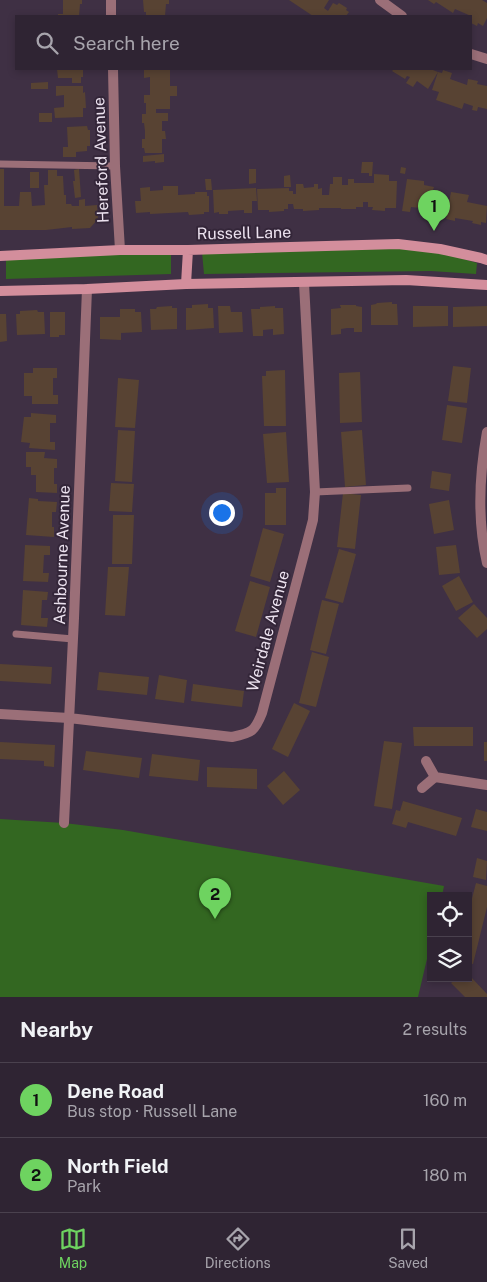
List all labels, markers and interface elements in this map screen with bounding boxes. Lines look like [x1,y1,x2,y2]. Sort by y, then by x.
search box [15,15,472,70]
icon: search [33,29,61,57]
text: Search here [73,32,180,54]
street label: Hereford Avenue [89,97,113,223]
pin: 1 [418,190,450,231]
street label: Russell Lane [196,223,292,243]
street label: Ashbourne Avenue [50,485,74,625]
your location [209,500,235,526]
street label: Weirdale Avenue [243,568,293,694]
pin: 2 [199,878,231,919]
map controls [427,892,472,982]
button: locate [427,892,472,937]
button: layers [427,937,472,982]
text: Nearby [20,1017,93,1042]
text: 2 results [402,1020,467,1039]
text: Dene Road [67,1080,164,1102]
text: 1 [33,1091,39,1110]
text: 160 m [423,1091,467,1110]
text: Bus stop · Russell Lane [67,1102,237,1121]
text: North Field [67,1155,169,1177]
text: 2 [31,1166,41,1185]
text: 180 m [423,1166,467,1185]
text: Park [67,1177,101,1196]
tab: Map [59,1225,87,1271]
tab: Directions [205,1225,271,1271]
tab: Saved [388,1225,428,1271]

